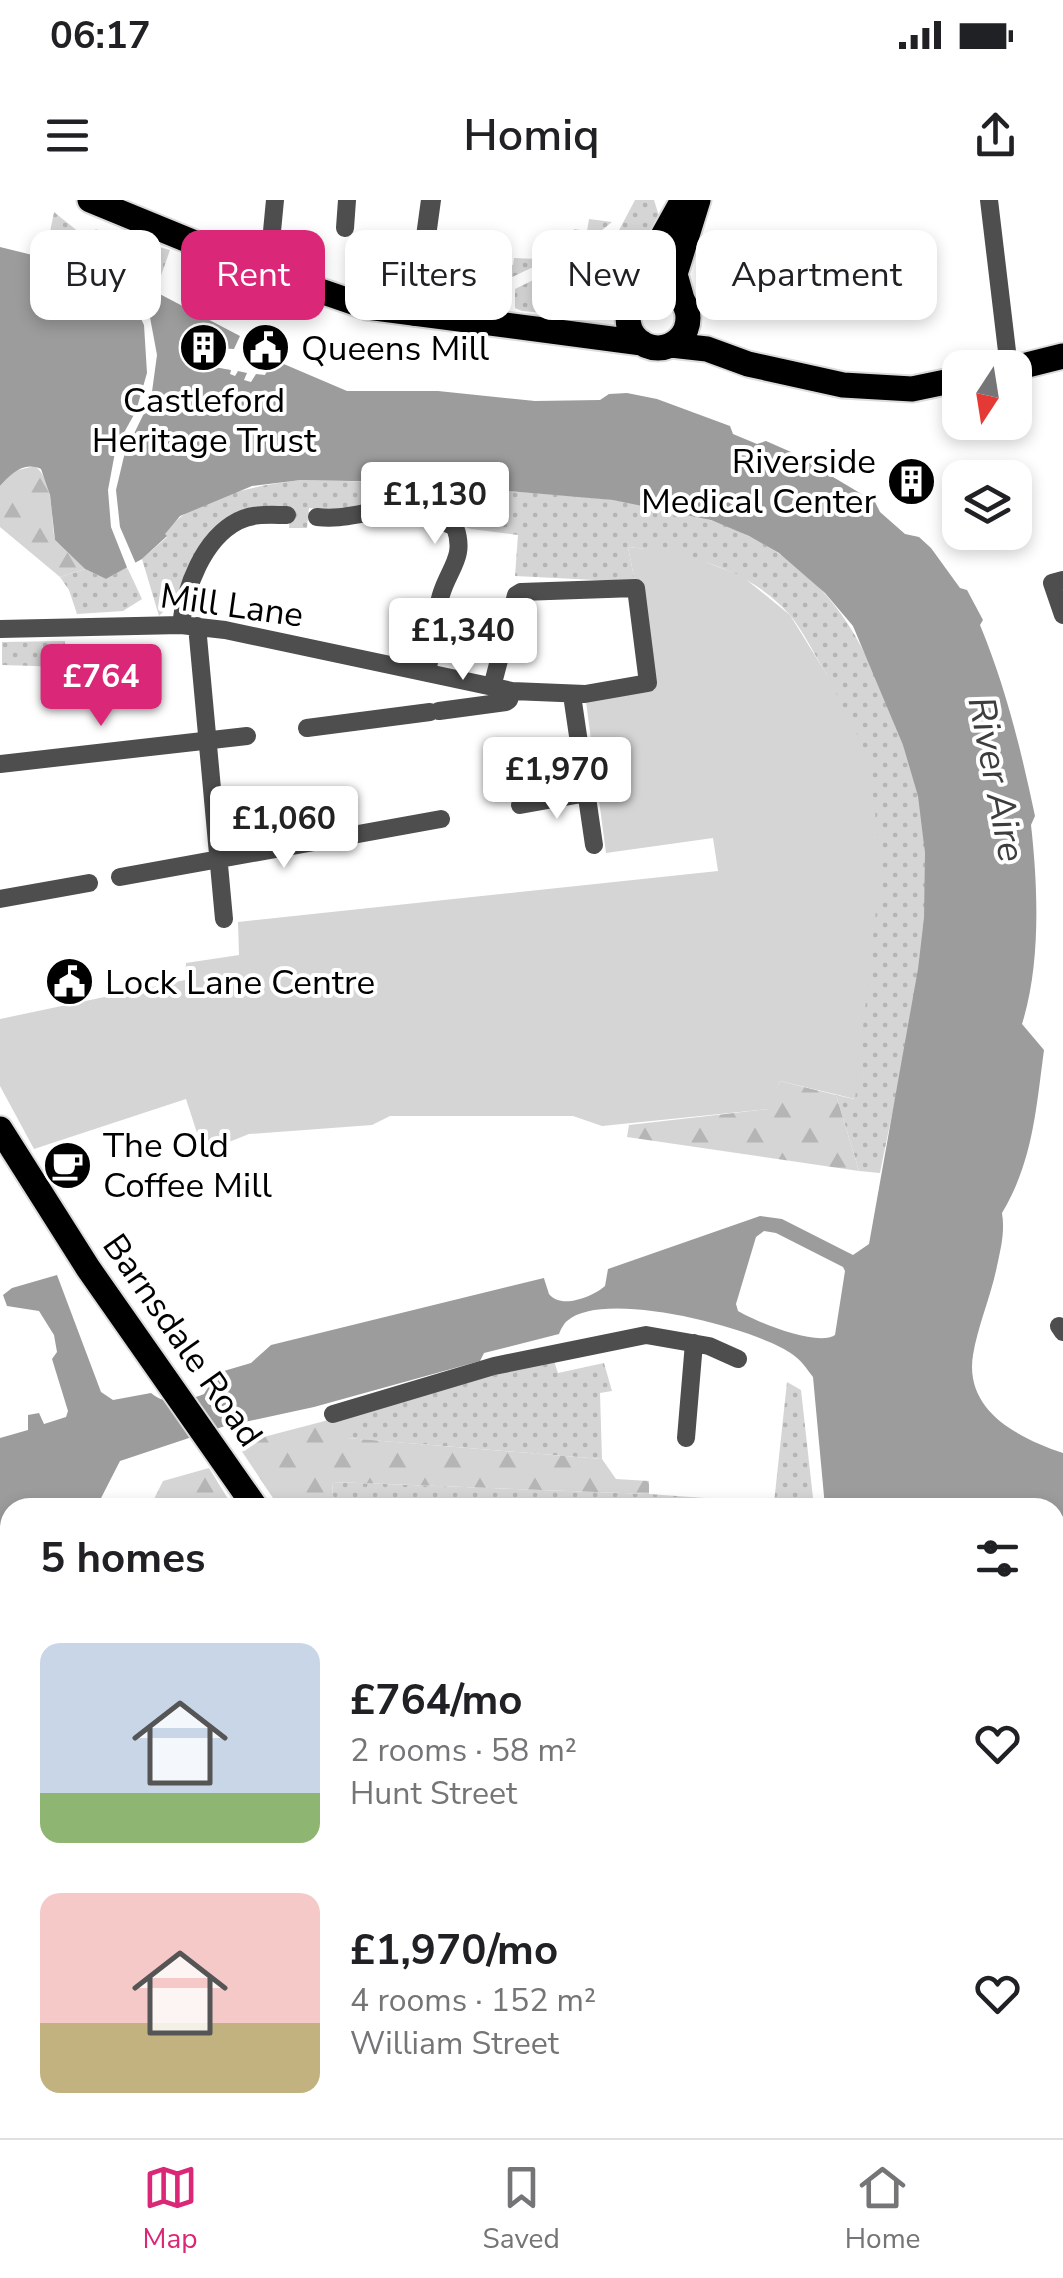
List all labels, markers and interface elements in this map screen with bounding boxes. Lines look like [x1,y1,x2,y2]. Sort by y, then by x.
text: 06:17 [50,10,151,61]
text: Homiq [463,105,600,166]
icon: menu [40,108,95,163]
icon: share [968,108,1023,163]
chip: Buy [30,230,161,320]
chip: Rent [181,230,325,320]
chip: Filters [345,230,512,320]
chip: New [532,230,676,320]
chip: Apartment [696,230,937,320]
building icon: Castleford Heritage Trust [178,322,230,374]
public building icon: Queens Mill [240,322,292,374]
place label: Queens Mill [301,325,490,372]
north arrow [942,350,1032,440]
map controls [942,350,1032,550]
place label: Castleford Heritage Trust [92,377,317,464]
place label: Riverside Medical Center [641,438,876,525]
building icon: Riverside Medical Center [885,455,937,507]
button: layers [942,460,1032,550]
pin: £1,130 [354,462,516,547]
text: £1,130 [383,473,487,516]
street label: Mill Lane [157,572,306,639]
pin: £1,340 [382,598,544,683]
text: £1,340 [411,609,515,652]
pin: £764 [42,644,160,729]
text: £764 [63,655,139,698]
water label: River Aire [956,692,1037,866]
pin: £1,970 [476,737,638,822]
text: £1,970 [505,748,609,791]
pin: £1,060 [203,786,365,871]
text: £1,060 [232,797,336,840]
public building icon: Lock Lane Centre [44,956,96,1008]
place label: Lock Lane Centre [105,959,375,1006]
place label: The Old Coffee Mill [103,1122,273,1209]
cafe icon: The Old Coffee Mill [42,1139,94,1191]
street label: Barnsdale Road [92,1225,273,1456]
text: 5 homes [40,1530,205,1587]
icon: filters [970,1531,1025,1586]
text: £764/mo [350,1672,522,1729]
icon: home [120,1683,240,1803]
icon: heart [970,1716,1025,1771]
text: 2 rooms · 58 m² [350,1729,577,1772]
text: Hunt Street [350,1772,517,1815]
text: £1,970/mo [350,1922,558,1979]
icon: home [120,1933,240,2053]
icon: heart [970,1966,1025,2021]
text: 4 rooms · 152 m² [350,1979,596,2022]
text: William Street [350,2022,559,2065]
tab: Map [142,2160,198,2258]
tab: Saved [482,2160,560,2258]
tab: Home [845,2160,921,2258]

